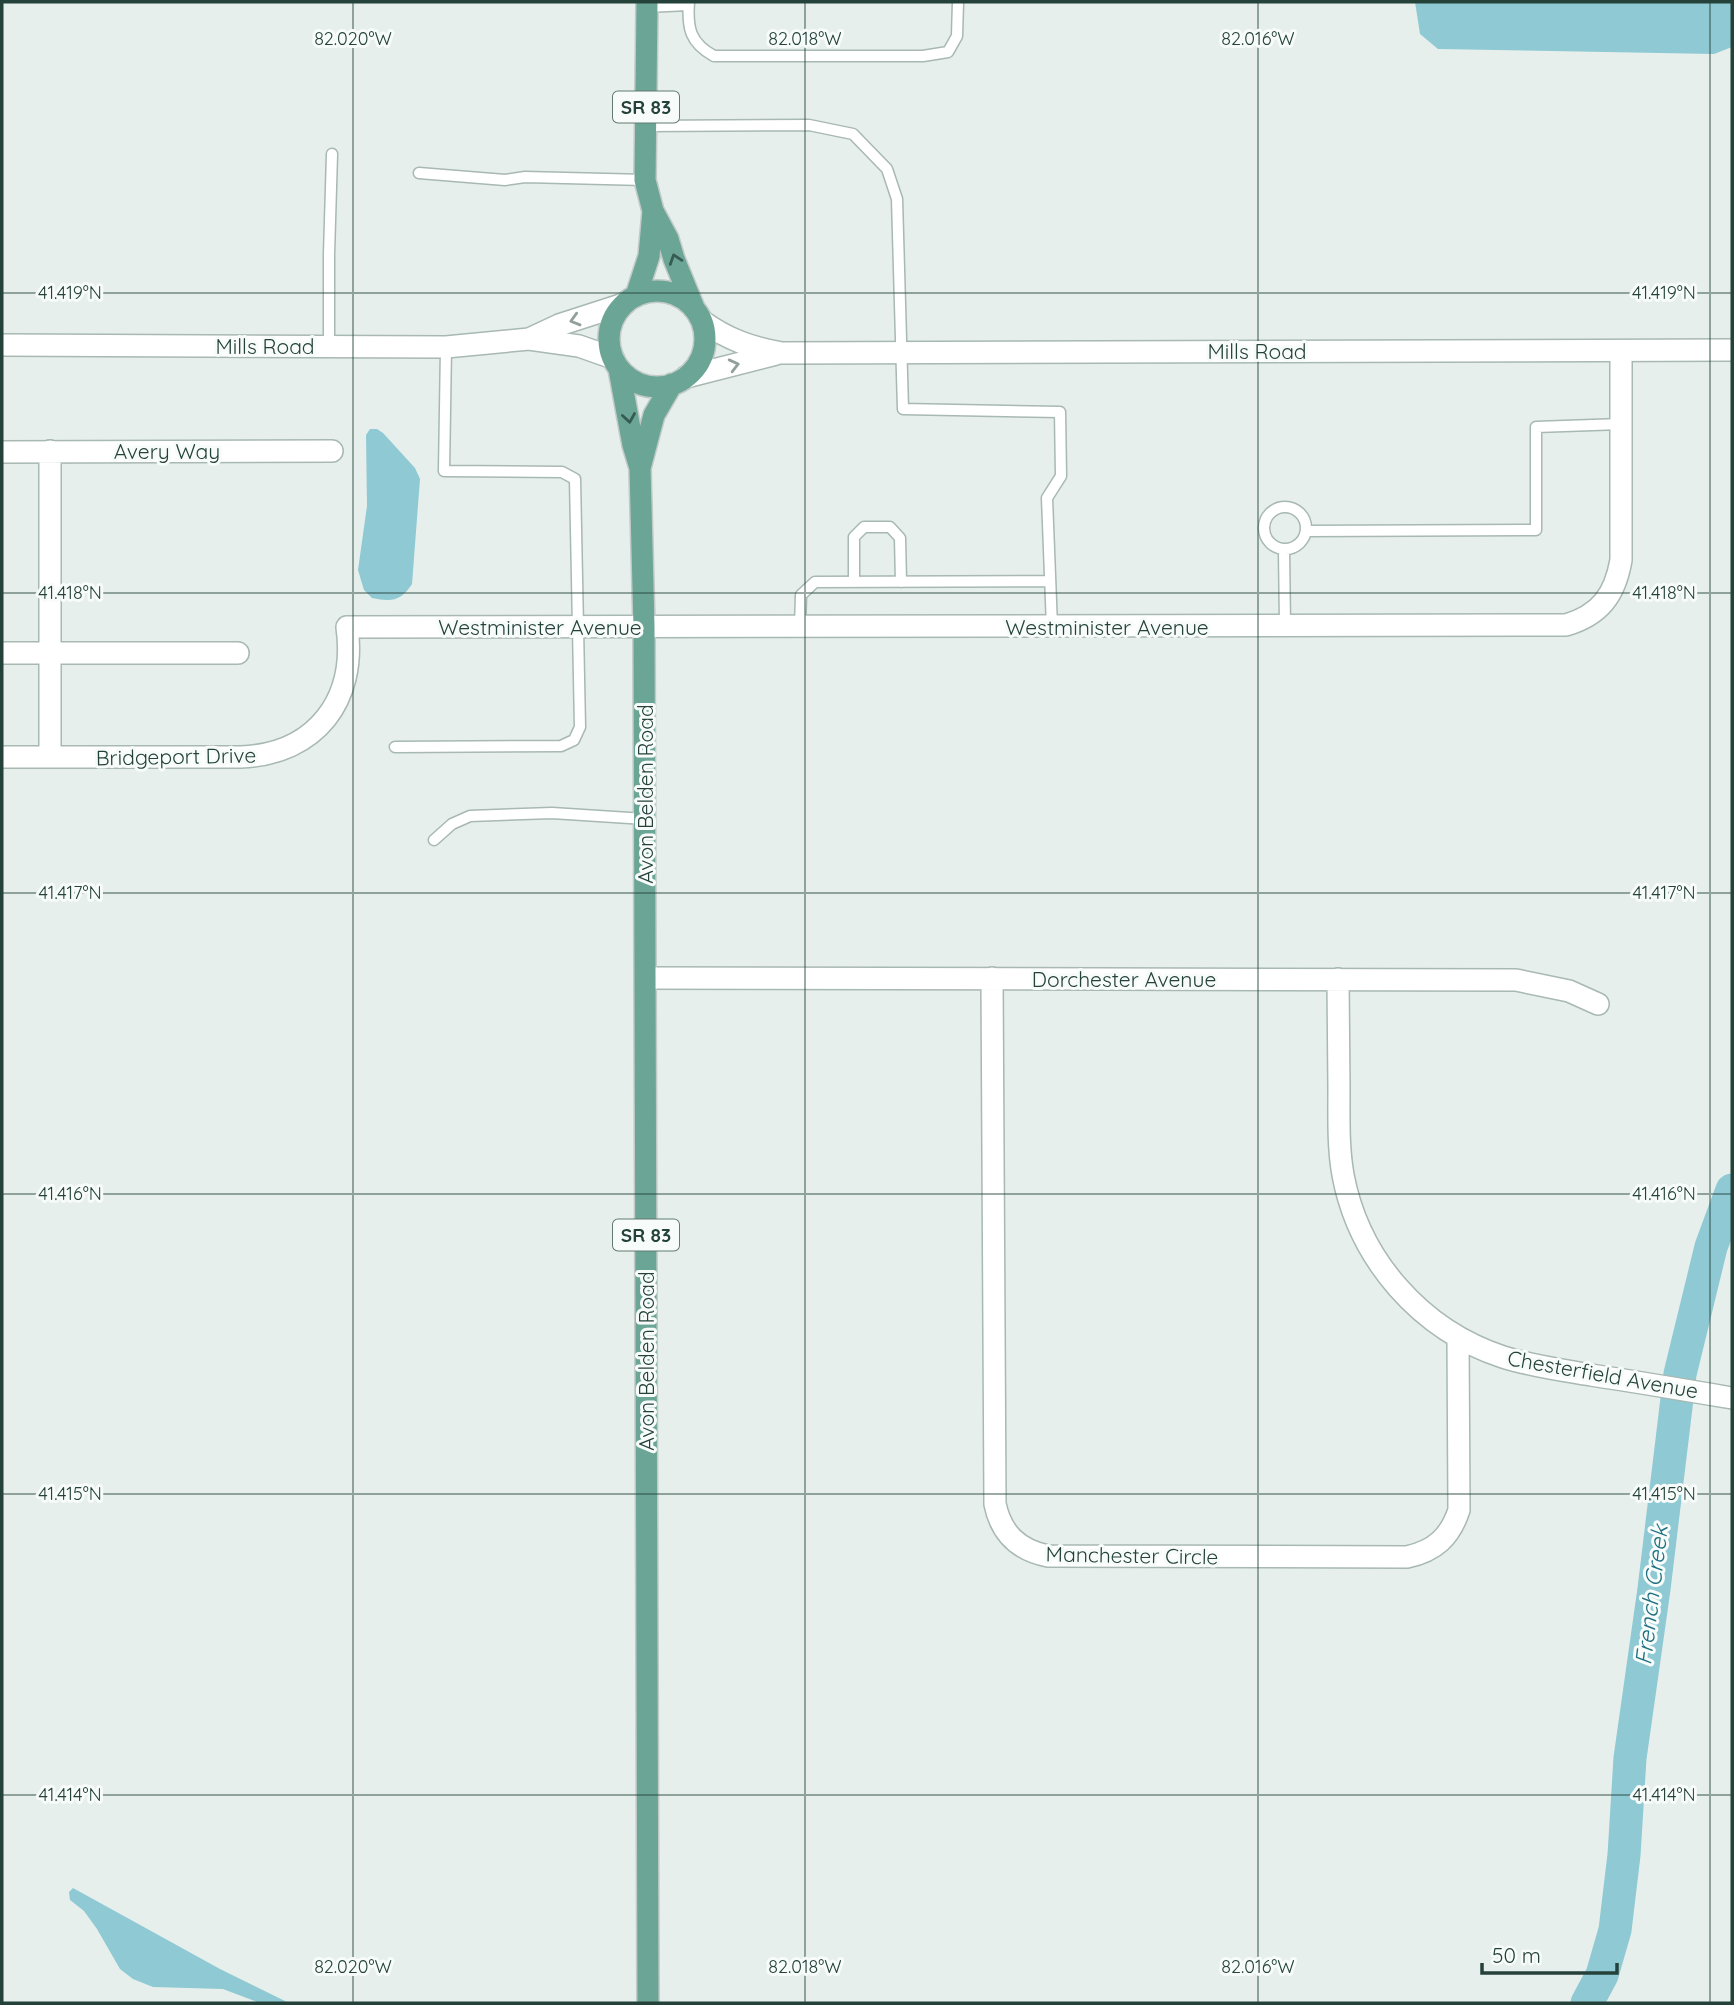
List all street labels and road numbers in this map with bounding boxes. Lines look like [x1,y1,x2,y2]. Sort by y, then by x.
road number: SR 83 [613,92,679,122]
street label: Mills Road [215,333,315,359]
street label: Mills Road [1207,338,1307,364]
street label: Avery Way [114,438,220,464]
street label: Westminister Avenue [438,614,642,640]
street label: Westminister Avenue [1005,614,1209,640]
street label: Avon Belden Road [632,704,658,884]
street label: Bridgeport Drive [96,742,256,770]
street label: Dorchester Avenue [1032,966,1216,992]
road number: SR 83 [613,1219,679,1250]
street label: Avon Belden Road [633,1271,659,1451]
street label: Chesterfield Avenue [1506,1344,1700,1404]
street label: Manchester Circle [1045,1540,1219,1570]

